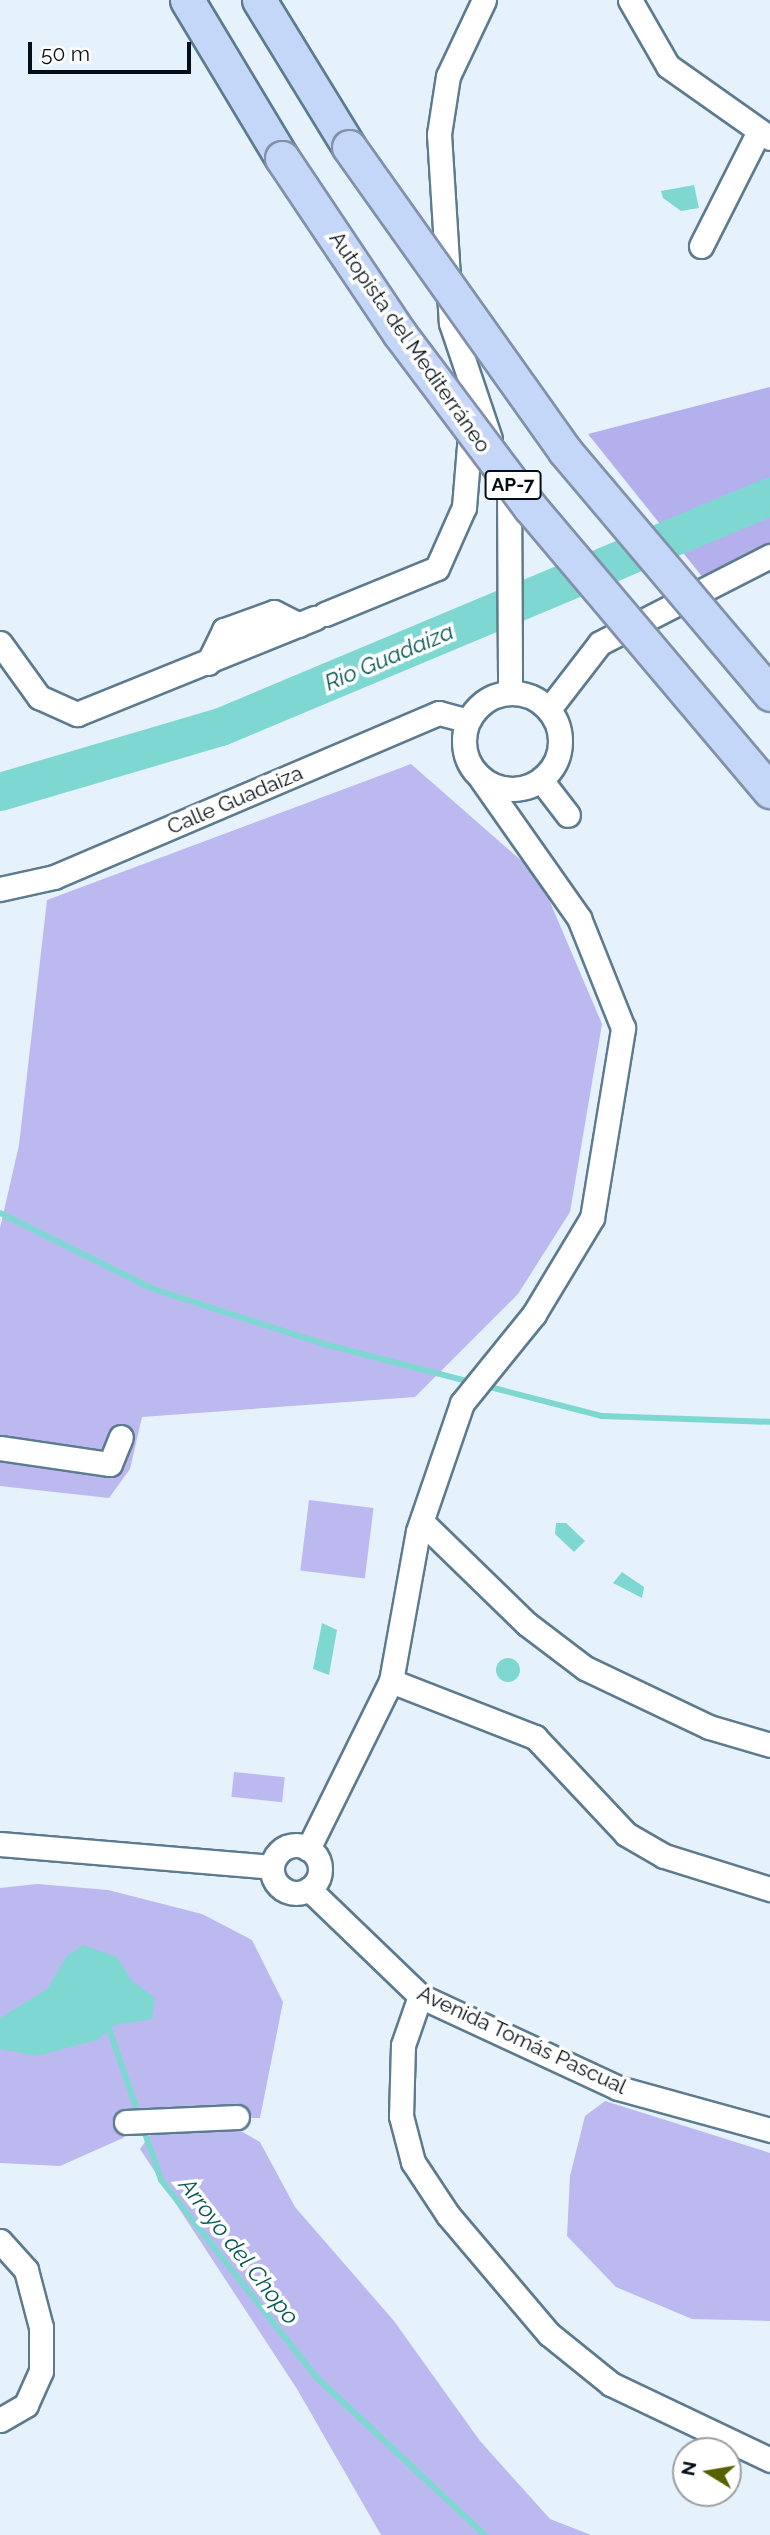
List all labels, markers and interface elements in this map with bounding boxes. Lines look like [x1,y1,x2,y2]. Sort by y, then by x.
scale bar [32,28,194,72]
text: 50 m [41,41,90,66]
street label: Autopista del Mediterráneo [324,227,496,457]
road number: AP-7 [483,470,543,500]
water label: Rio Guadaiza [320,617,458,697]
street label: Calle Guadaiza [163,760,307,840]
street label: Avenida Tomás Pascual [413,1980,631,2100]
water label: Arroyo del Chopo [173,2172,305,2330]
north arrow [672,2437,742,2507]
text: N [676,2459,701,2478]

